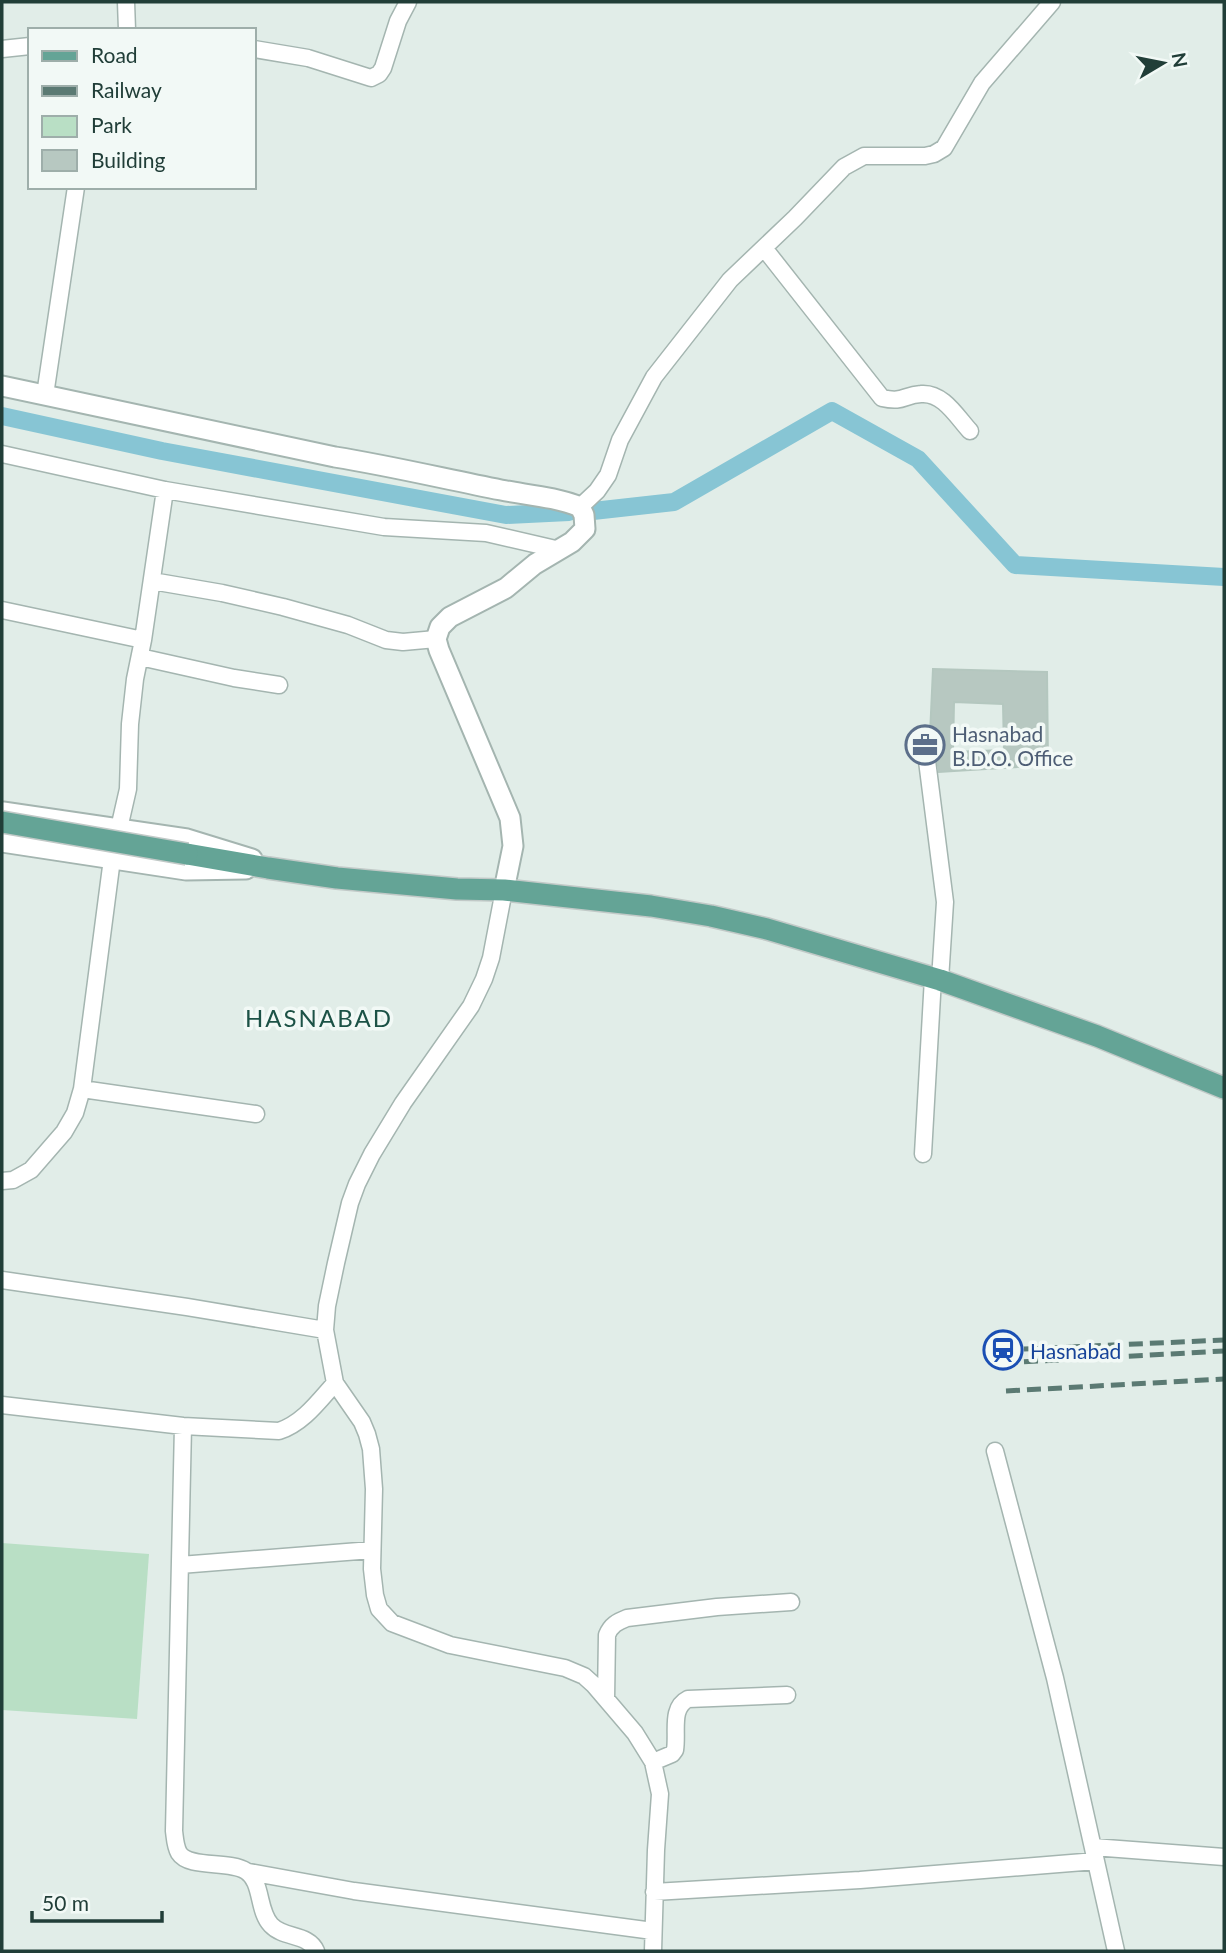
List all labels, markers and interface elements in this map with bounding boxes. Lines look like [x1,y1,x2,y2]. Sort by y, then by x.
legend [28,28,256,189]
north arrow [1128,28,1198,98]
text: Road [91,42,138,67]
text: N [1168,51,1193,69]
text: Railway [91,77,162,102]
text: Park [91,112,132,137]
text: Building [91,147,166,172]
place label: Hasnabad B.D.O. Office [952,721,1073,770]
office icon: Hasnabad B.D.O. Office [904,724,946,766]
district label: HASNABAD [245,1003,393,1032]
station icon: Hasnabad [982,1329,1024,1371]
place label: Hasnabad [1030,1338,1121,1363]
scale bar [32,1880,161,1924]
text: 50 m [42,1890,89,1915]

